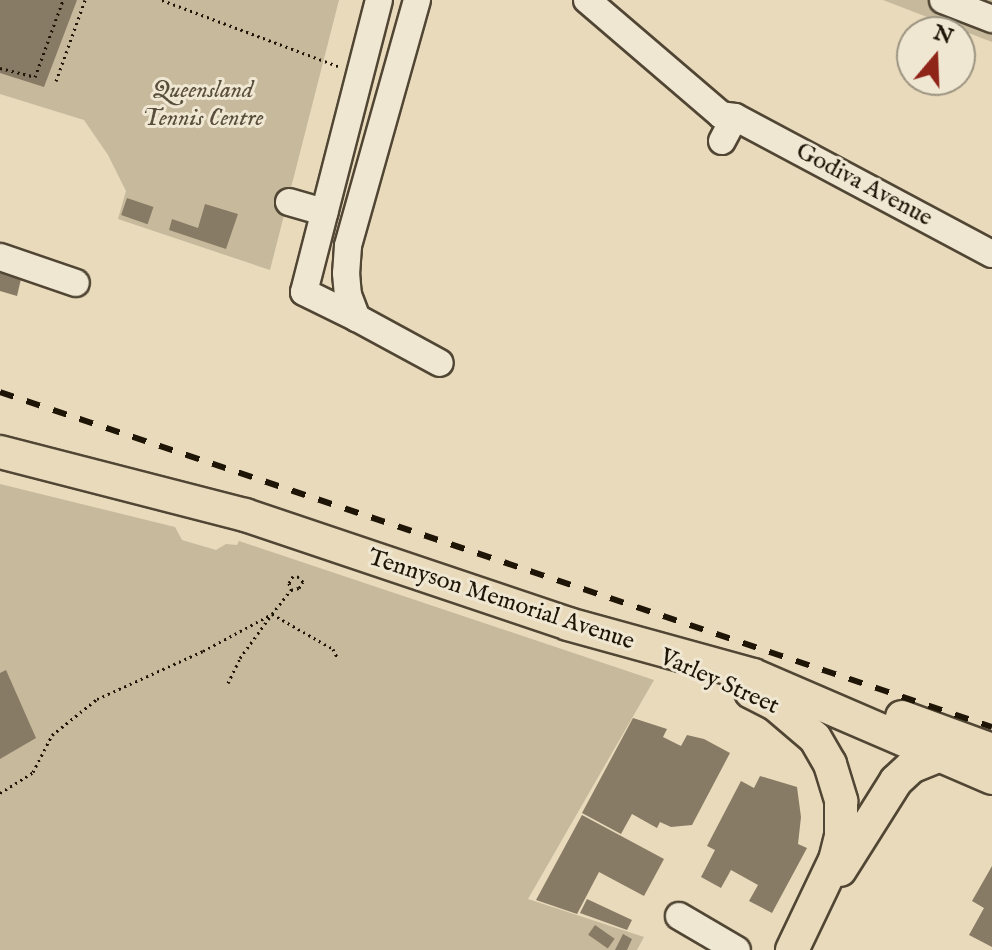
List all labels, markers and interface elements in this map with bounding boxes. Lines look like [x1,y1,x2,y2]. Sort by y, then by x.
north arrow [896,16,976,96]
text: N [930,19,957,52]
park label: Queensland Tennis Centre [143,77,263,133]
street label: Godiva Avenue [791,137,937,233]
street label: Tennyson Memorial Avenue [364,543,638,657]
street label: Varley Street [655,643,783,721]

